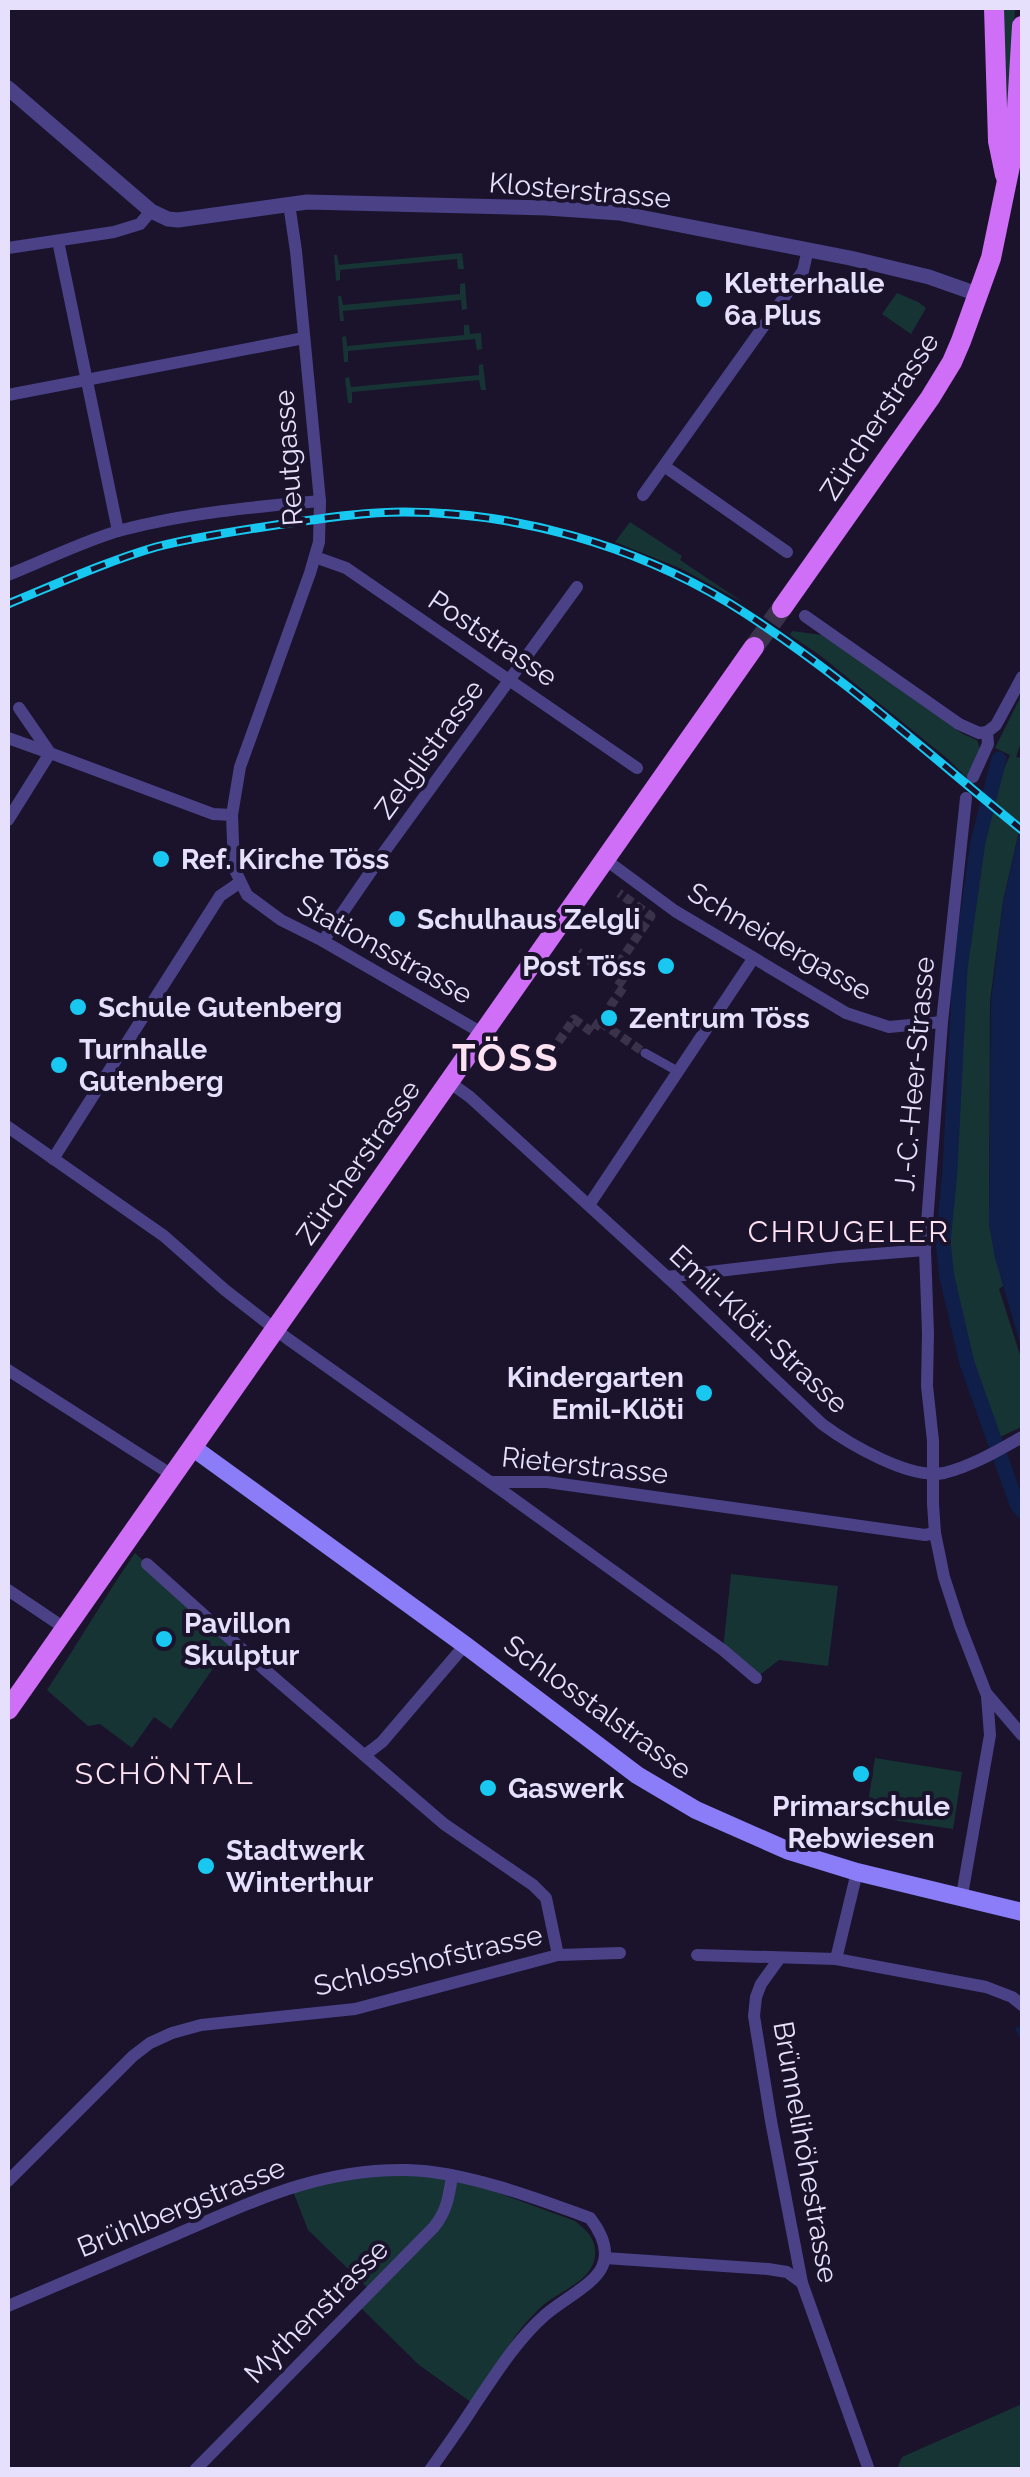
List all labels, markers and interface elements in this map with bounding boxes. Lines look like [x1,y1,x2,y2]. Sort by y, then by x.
street label: Klosterstrasse [488,166,672,215]
place label: Kletterhalle 6a Plus [724,267,885,332]
marker: Kletterhalle 6a Plus [693,288,715,310]
street label: Zürcherstrasse [813,327,946,506]
street label: Reutgasse [267,389,310,527]
street label: Poststrasse [422,583,563,694]
street label: Zelglistrasse [368,673,491,825]
place label: Ref. Kirche Töss [181,843,389,876]
marker: Ref. Kirche Töss [150,848,172,870]
street label: Schneidergasse [682,875,878,1007]
street label: Stationsstrasse [292,888,478,1011]
place label: Schulhaus Zelgli [417,903,641,936]
marker: Schulhaus Zelgli [386,908,408,930]
place label: Post Töss [522,950,646,983]
marker: Post Töss [655,955,677,977]
street label: J.-C.-Heer-Strasse [888,955,941,1193]
place label: Schule Gutenberg [98,991,342,1024]
marker: Schule Gutenberg [67,996,89,1018]
place label: Zentrum Töss [629,1002,810,1035]
marker: Zentrum Töss [598,1007,620,1029]
place label: Turnhalle Gutenberg [79,1033,224,1098]
district label: TÖSS [452,1035,560,1080]
marker: Turnhalle Gutenberg [48,1054,70,1076]
street label: Zürcherstrasse [290,1074,427,1251]
district label: CHRUGELER [748,1214,950,1249]
street label: Emil-Klöti-Strasse [663,1238,855,1420]
place label: Kindergarten Emil-Klöti [507,1361,684,1426]
marker: Kindergarten Emil-Klöti [693,1382,715,1404]
street label: Rieterstrasse [500,1440,670,1491]
place label: Pavillon Skulptur [184,1607,300,1672]
marker: Pavillon Skulptur [153,1628,175,1650]
street label: Schlosstalstrasse [498,1628,698,1786]
district label: SCHÖNTAL [75,1756,255,1791]
marker: Primarschule Rebwiesen [850,1763,872,1785]
place label: Gaswerk [508,1772,624,1805]
marker: Gaswerk [477,1777,499,1799]
place label: Primarschule Rebwiesen [772,1790,950,1855]
place label: Stadtwerk Winterthur [226,1834,374,1899]
marker: Stadtwerk Winterthur [195,1855,217,1877]
street label: Schlosshofstrasse [311,1918,546,2003]
street label: Brünnelihöhestrasse [766,2019,845,2285]
street label: Brühlbergstrasse [73,2151,290,2264]
street label: Mythenstrasse [238,2233,395,2390]

